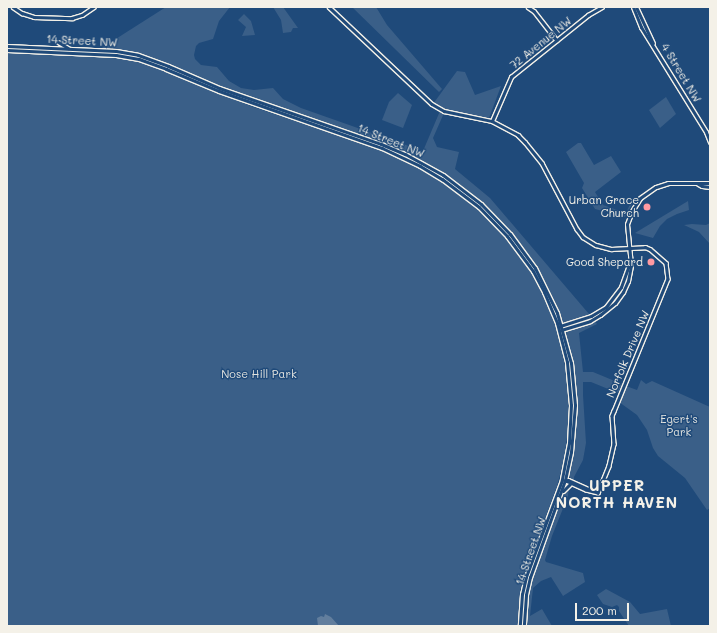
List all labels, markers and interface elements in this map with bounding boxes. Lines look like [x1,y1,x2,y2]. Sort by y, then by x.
street label: 72 Avenue NW [508,14,574,72]
street label: 14 Street NW [46,33,118,49]
street label: 4 Street NW [658,41,704,105]
street label: 14 Street NW [356,122,426,160]
place label: Urban Grace Church [569,194,639,220]
marker: Urban Grace Church [642,202,652,212]
place label: Good Shepard [566,255,643,269]
marker: Good Shepard [646,257,656,267]
street label: Norfolk Drive NW [604,308,652,400]
park label: Nose Hill Park [221,367,297,381]
park label: Egert's Park [660,413,698,439]
district label: UPPER NORTH HAVEN [556,476,678,511]
street label: 14 Street NW [513,515,549,587]
scale bar [577,595,631,621]
text: 200 m [582,602,617,618]

